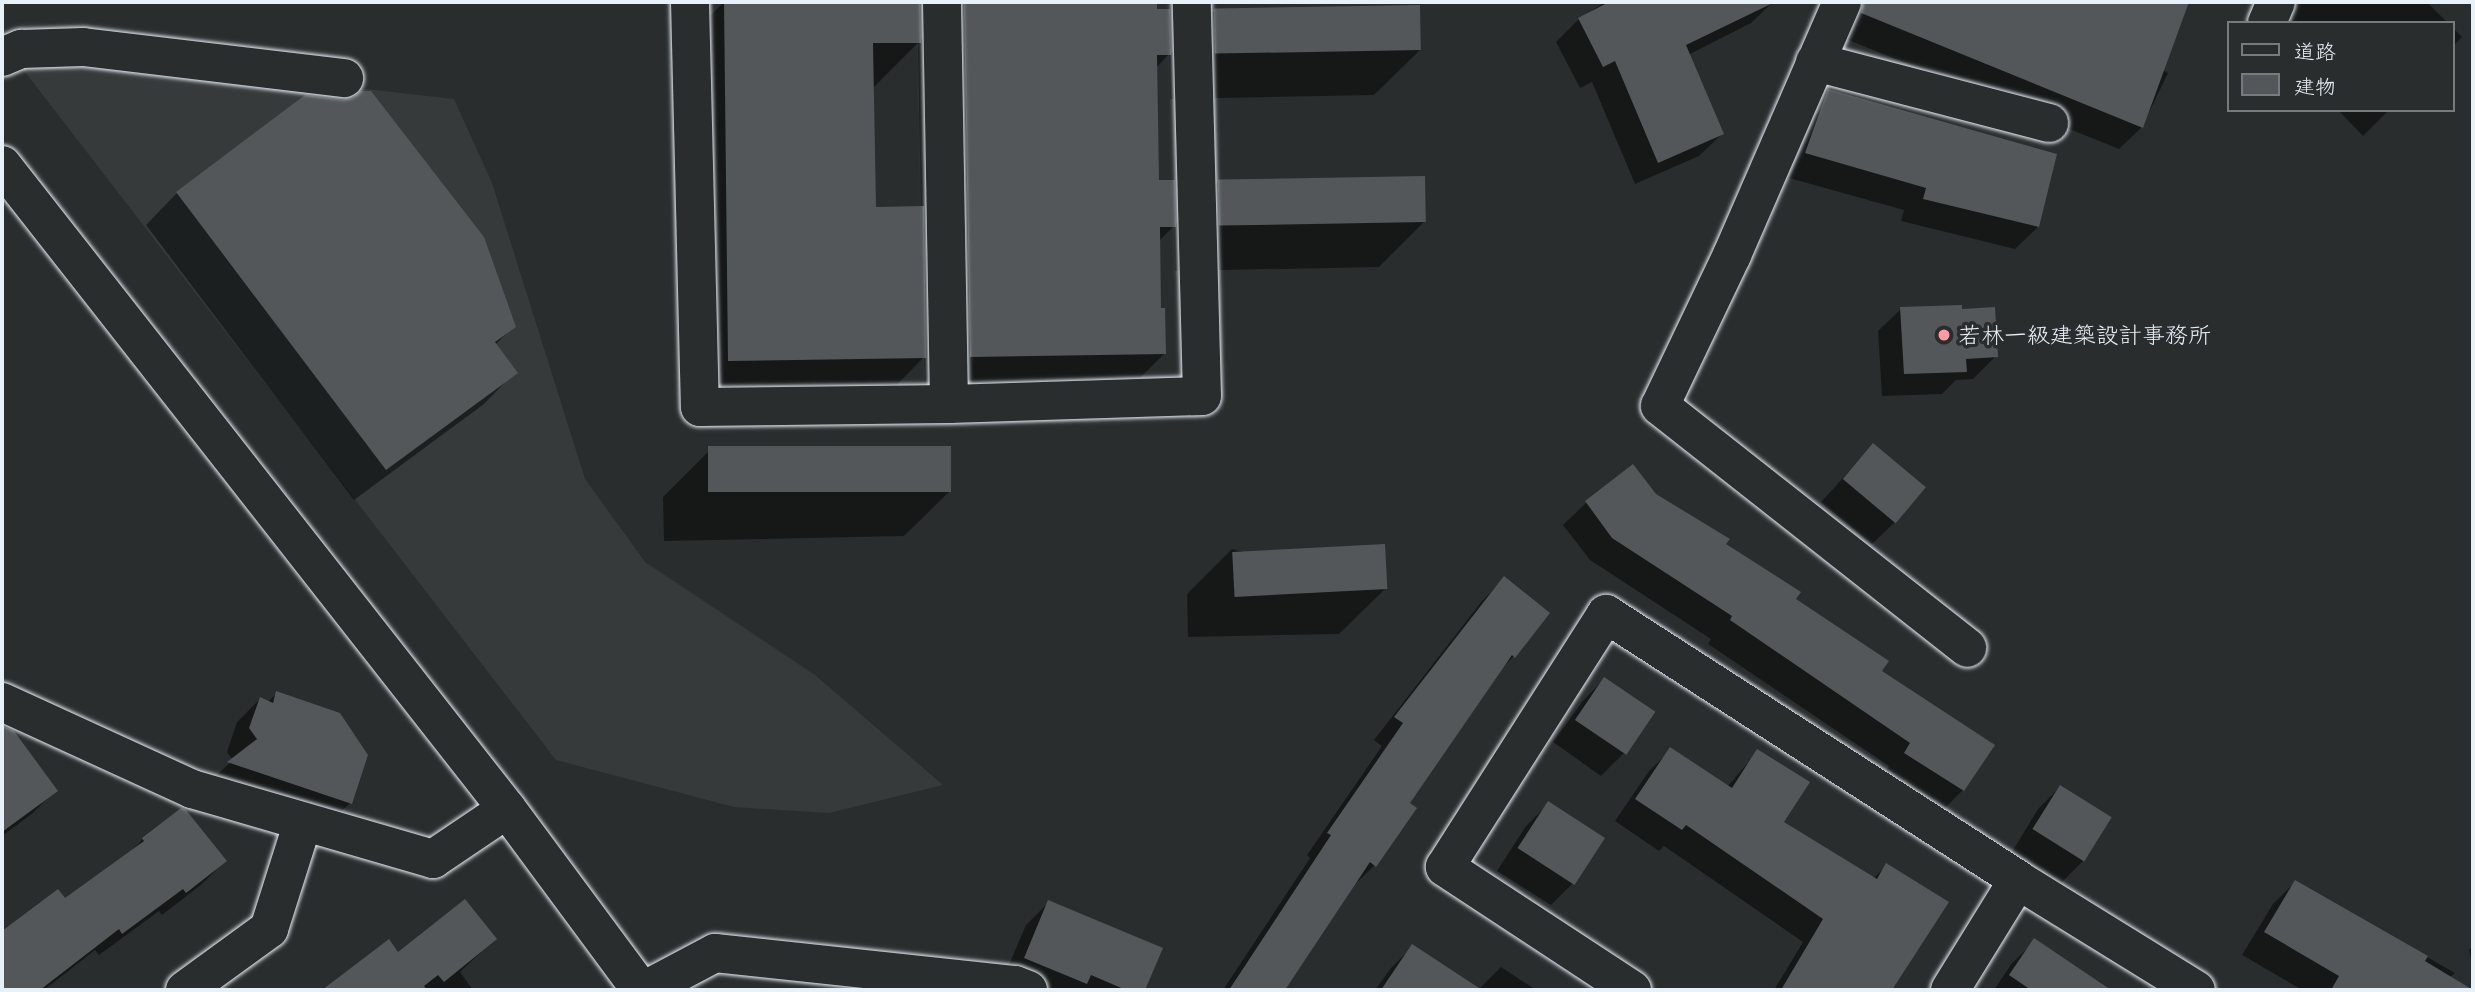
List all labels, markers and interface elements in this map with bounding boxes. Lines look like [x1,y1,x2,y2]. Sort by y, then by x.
legend [2226,21,2454,112]
text: 道路 [2294,38,2336,65]
text: 建物 [2294,73,2336,100]
place label: 若林一級建築設計事務所 [1958,321,2211,349]
marker: 若林一級建築設計事務所 [1936,327,1952,343]

